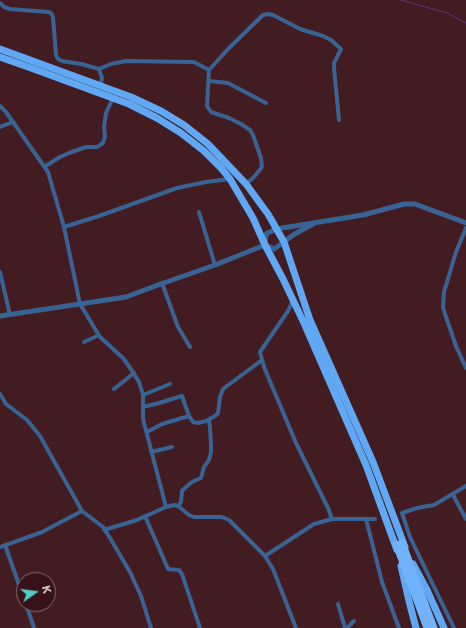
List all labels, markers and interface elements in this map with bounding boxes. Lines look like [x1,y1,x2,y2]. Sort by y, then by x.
north arrow [16,572,56,612]
text: K [40,584,54,594]

